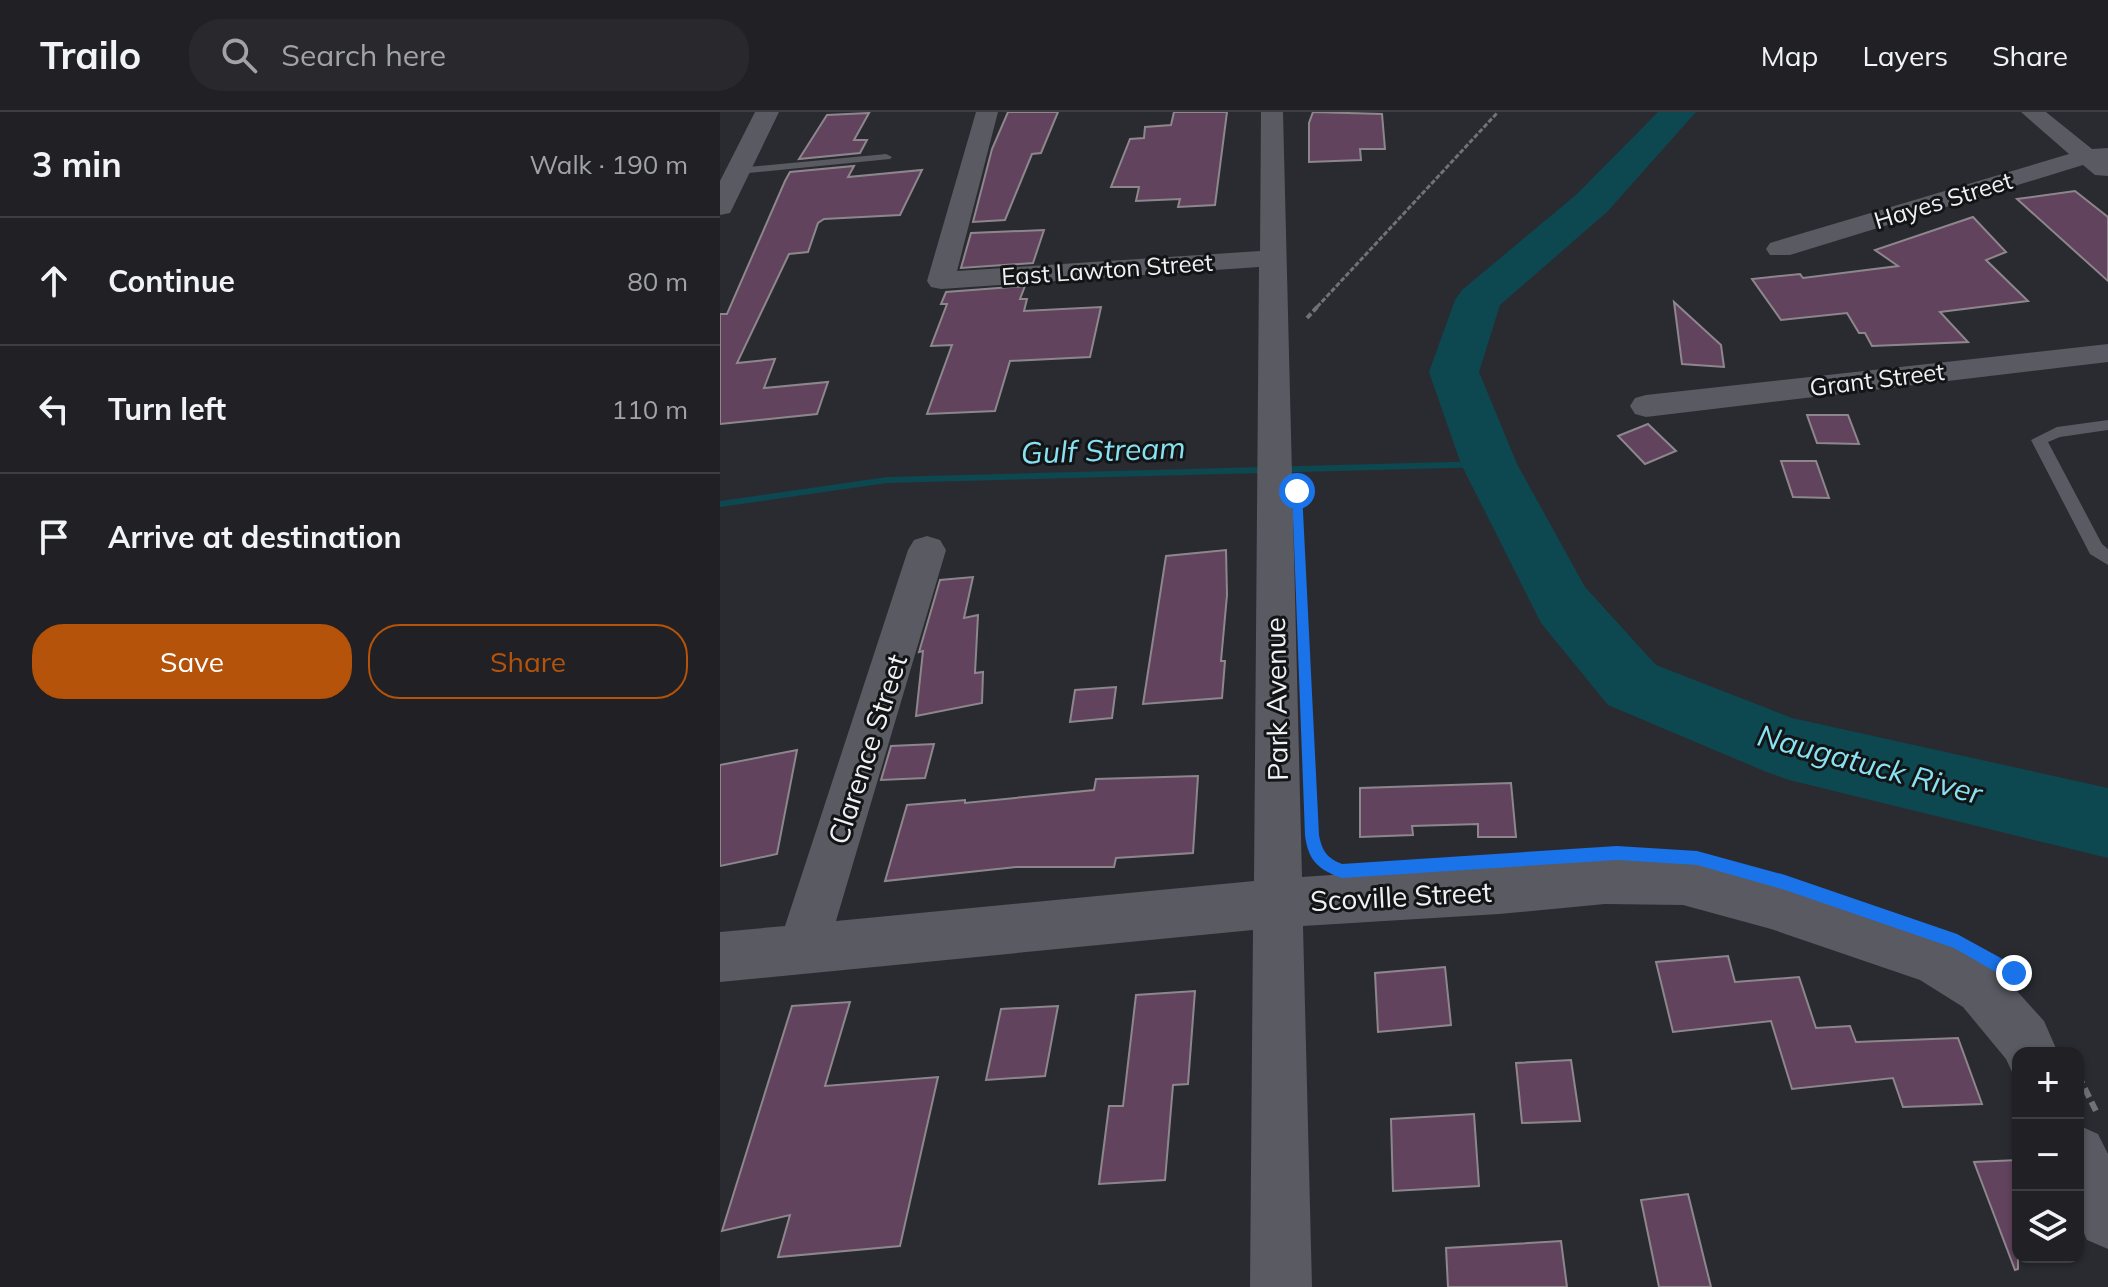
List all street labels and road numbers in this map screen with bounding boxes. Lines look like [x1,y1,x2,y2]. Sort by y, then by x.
street label: Hayes Street [1870,165,2016,235]
street label: East Lawton Street [1000,247,1214,291]
street label: Grant Street [1808,356,1946,402]
street label: Park Avenue [1257,617,1295,781]
street label: Clarence Street [820,649,914,848]
street label: Scoville Street [1309,874,1493,918]

